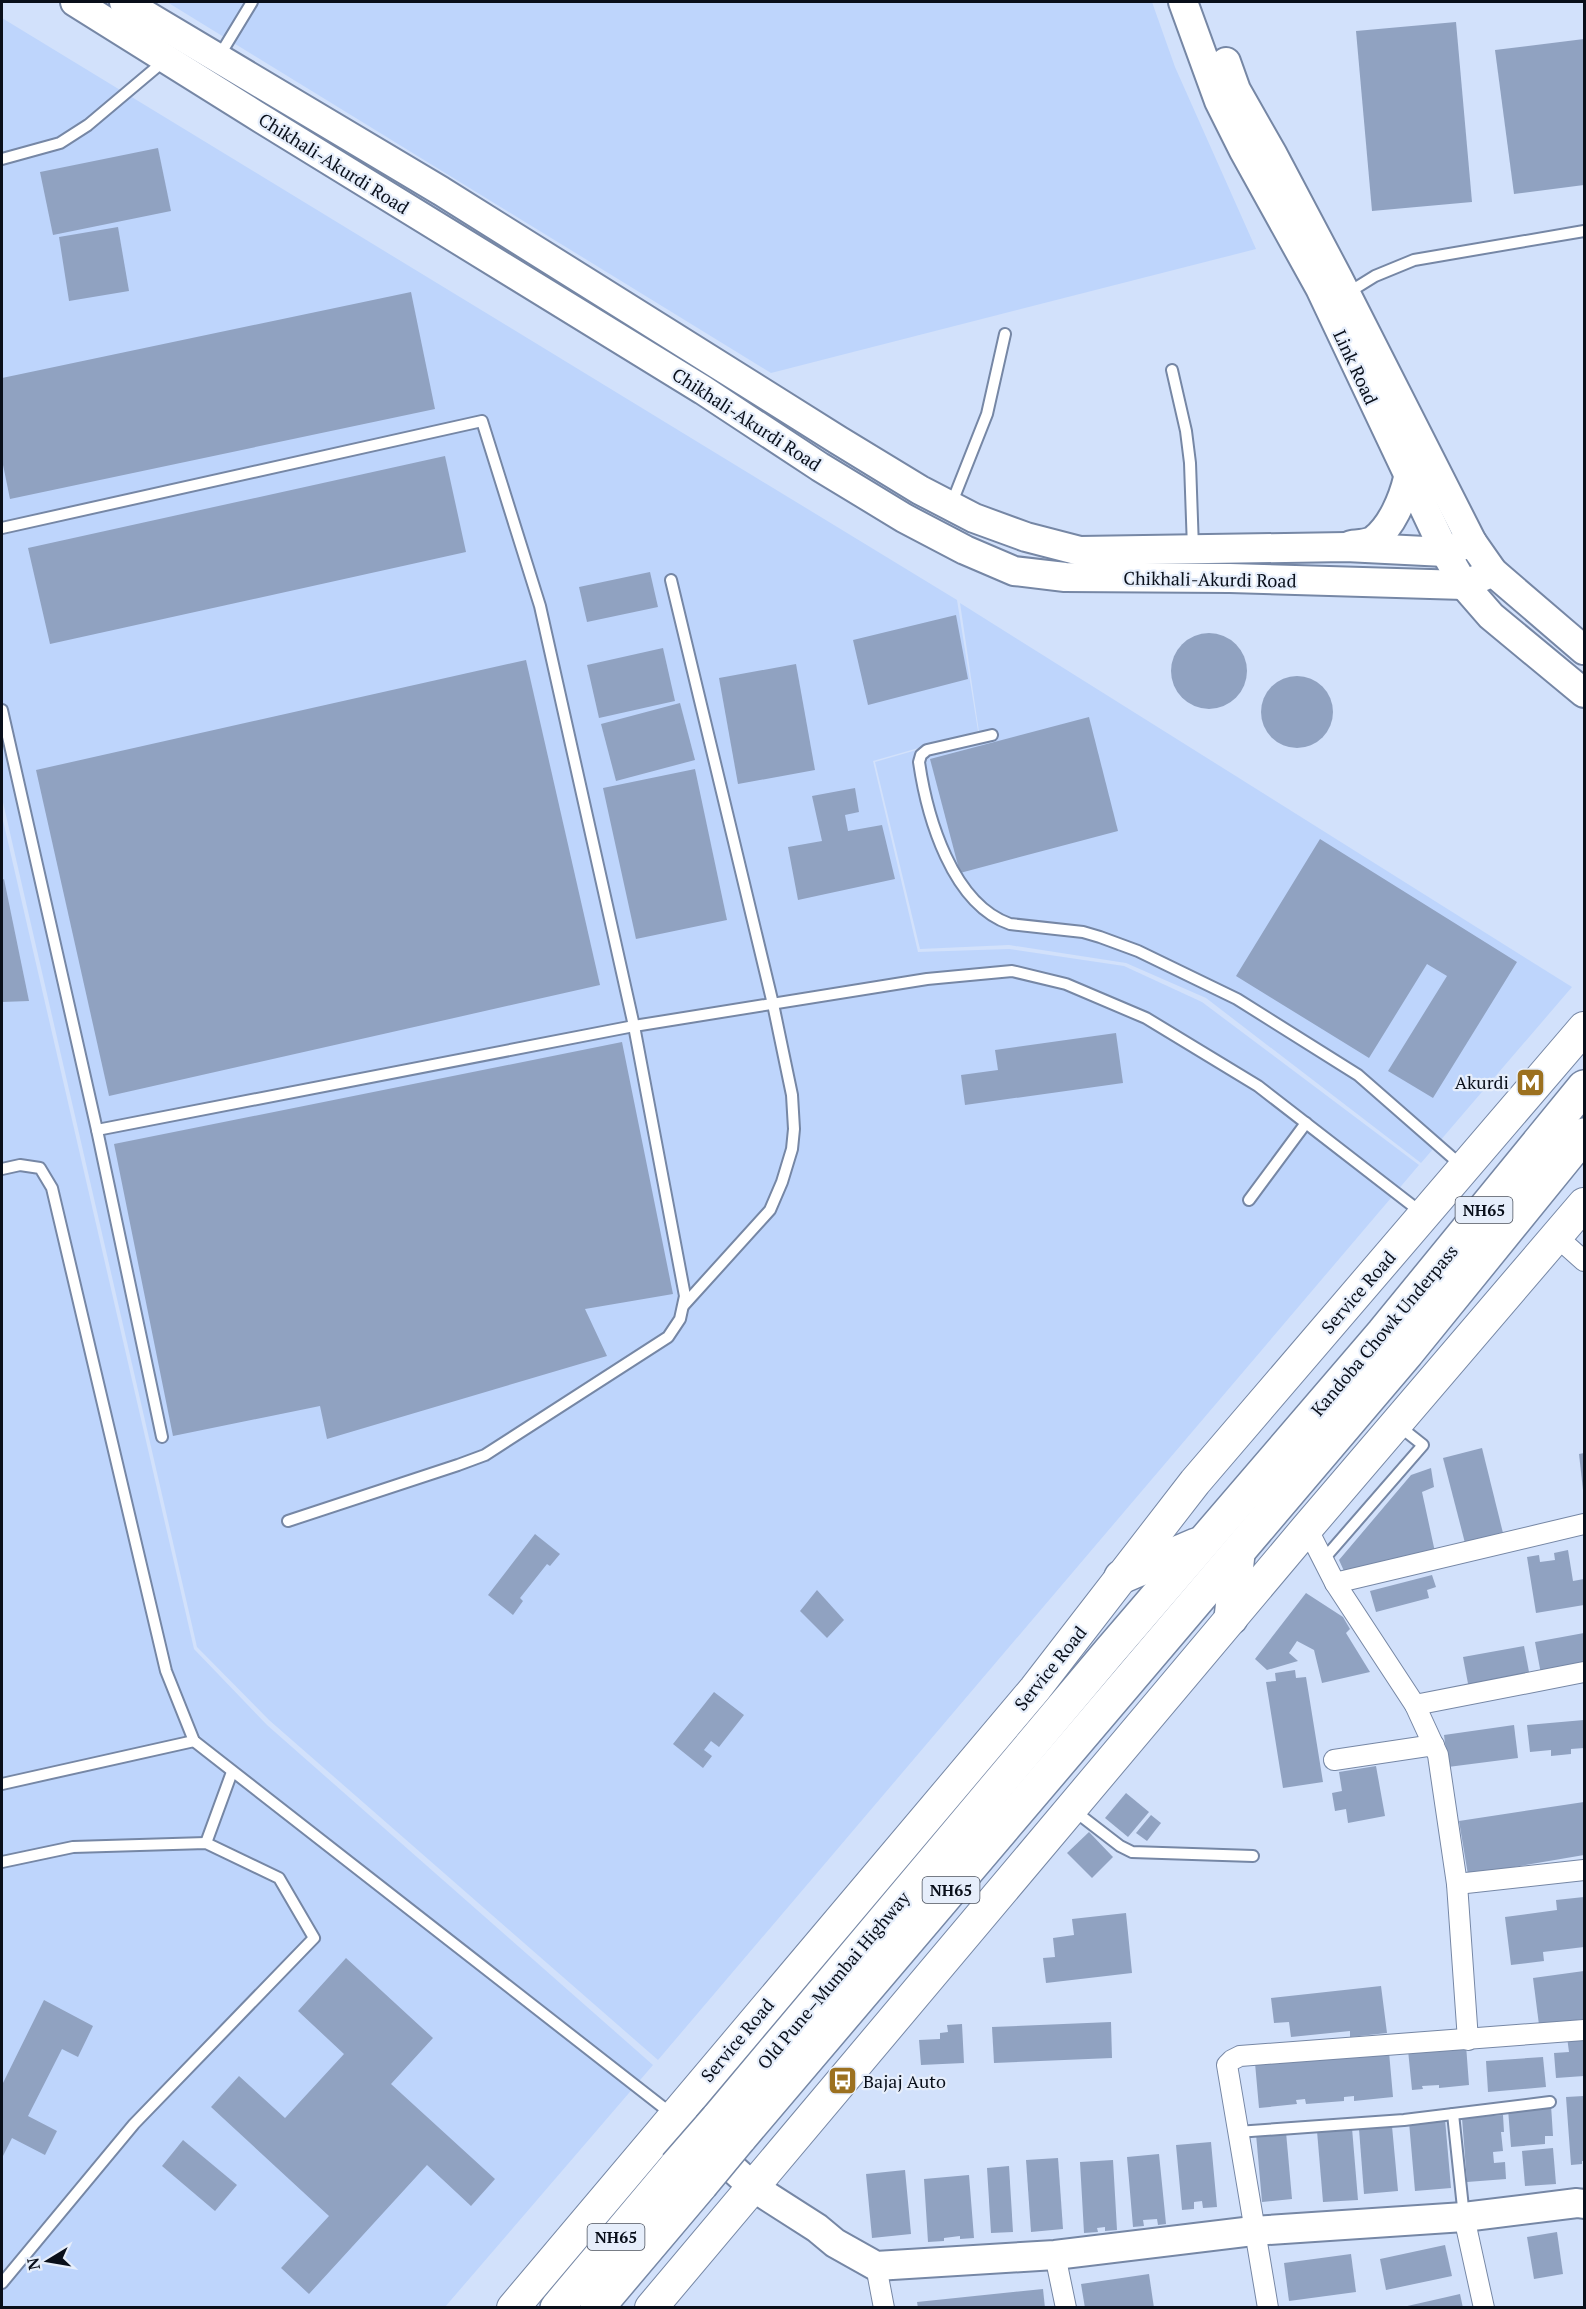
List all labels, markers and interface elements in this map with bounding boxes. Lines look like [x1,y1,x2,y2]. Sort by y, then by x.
street label: Chikhali-Akurdi Road [254,107,414,219]
street label: Link Road [1328,326,1384,408]
street label: Chikhali-Akurdi Road [668,362,826,476]
street label: Chikhali-Akurdi Road [1123,565,1297,593]
metro station icon: Akurdi [1514,1066,1546,1098]
place label: Akurdi [1455,1070,1509,1094]
road number: NH65 [1456,1197,1512,1223]
street label: Kandoba Chowk Underpass [1305,1239,1463,1421]
street label: Service Road [1315,1246,1401,1338]
street label: Service Road [1009,1621,1091,1715]
road number: NH65 [922,1877,980,1903]
street label: Old Pune–Mumbai Highway [751,1885,915,2074]
street label: Service Road [695,1993,779,2087]
bus stop icon: Bajaj Auto [826,2065,858,2097]
place label: Bajaj Auto [863,2069,946,2093]
road number: NH65 [588,2224,644,2250]
north arrow [18,2231,78,2291]
text: N [21,2256,45,2272]

